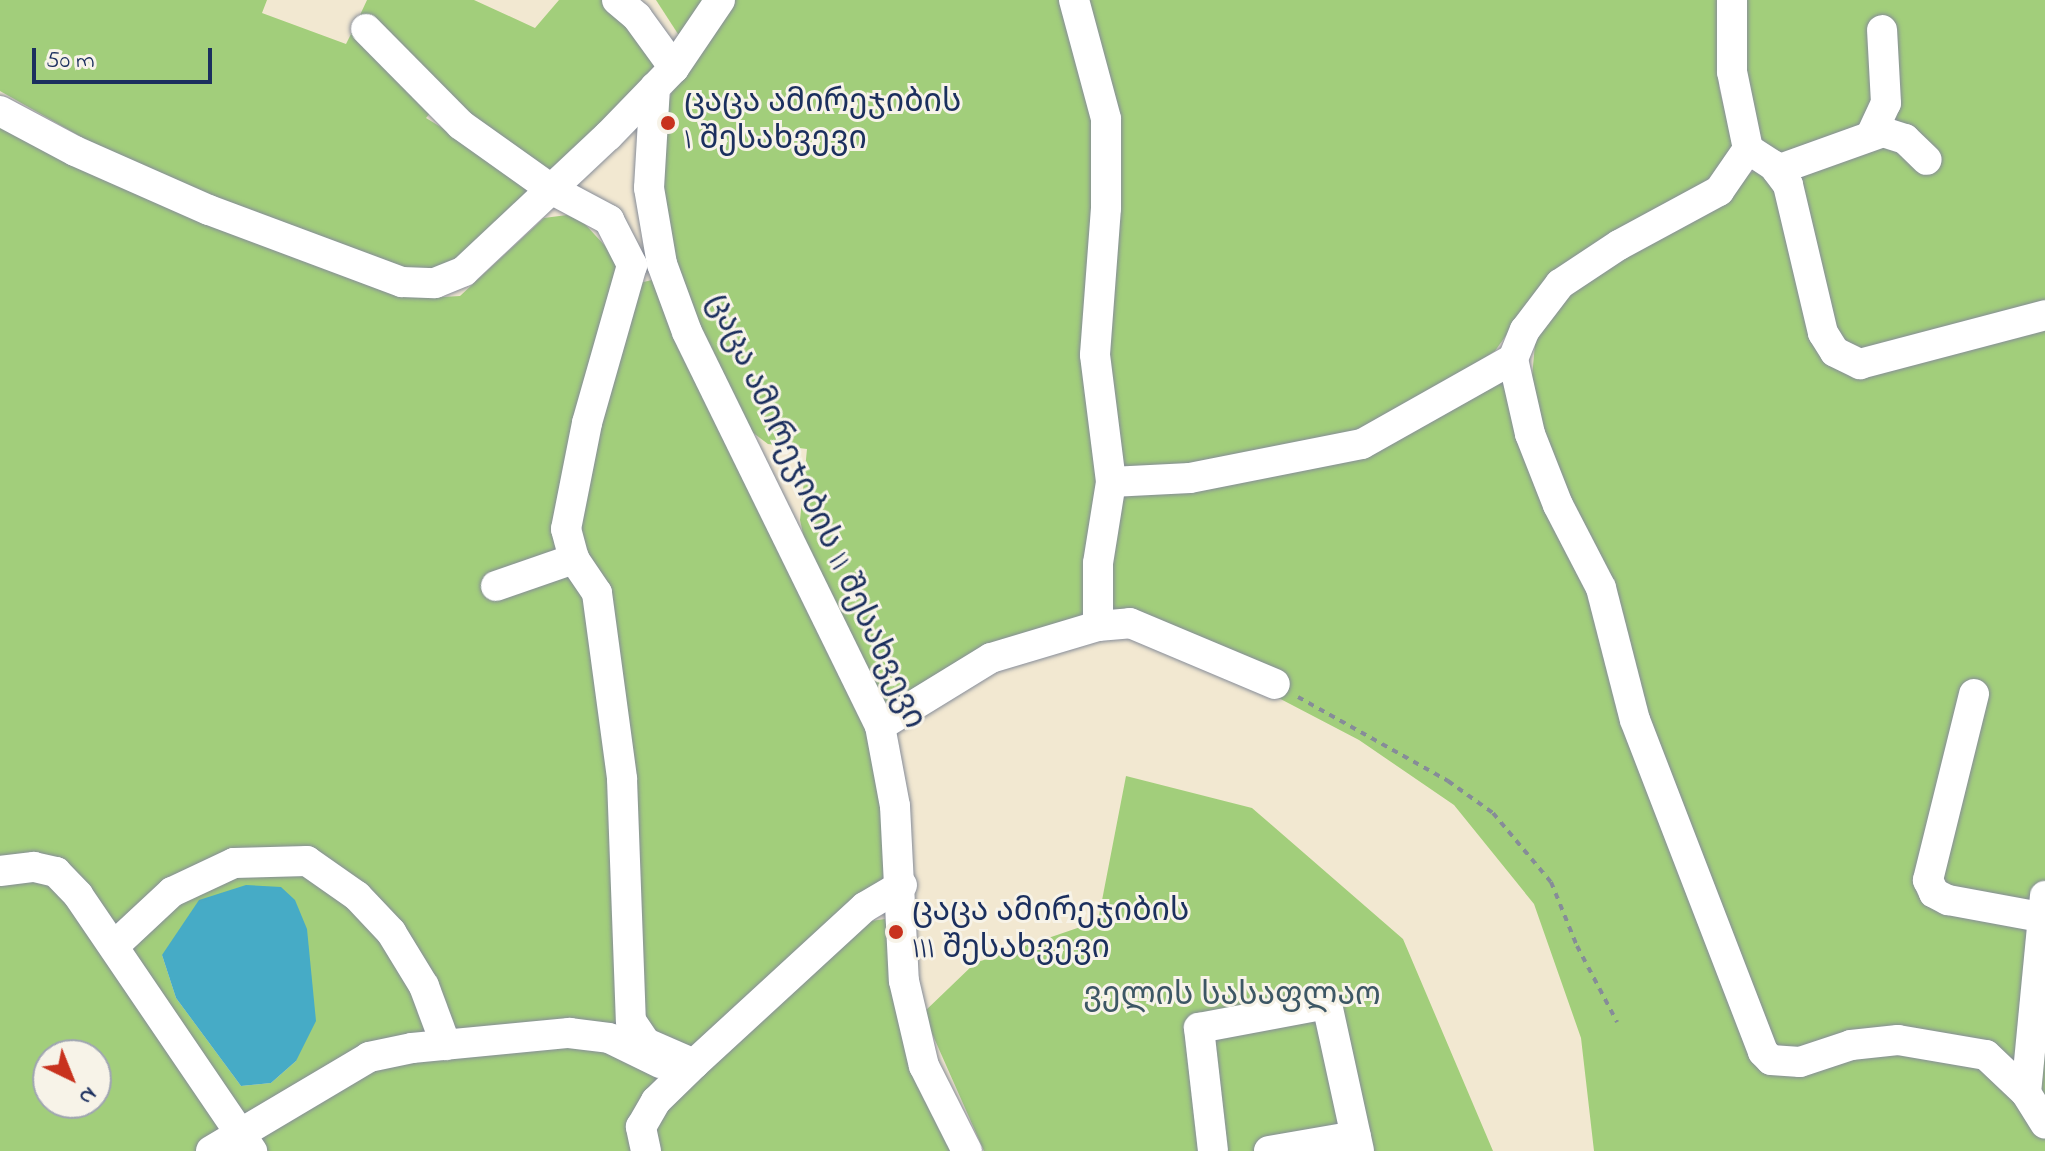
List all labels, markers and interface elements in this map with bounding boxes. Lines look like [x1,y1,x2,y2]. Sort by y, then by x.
scale bar [36,32,216,82]
text: 50 m [46,44,95,79]
place label: ცაცა ამირეჯიბის I შესახვევი [684,86,961,161]
marker: ცაცა ამირეჯიბის I შესახვევი [659,114,677,132]
street label: ცაცა ამირეჯიბის II შესახვევი [696,288,932,736]
place label: ცაცა ამირეჯიბის III შესახვევი [912,895,1189,970]
marker: ცაცა ამირეჯიბის III შესახვევი [887,923,905,941]
park label: ველის სასაფლაო [1083,978,1381,1016]
north arrow [32,1039,112,1119]
text: N [71,1078,103,1112]

